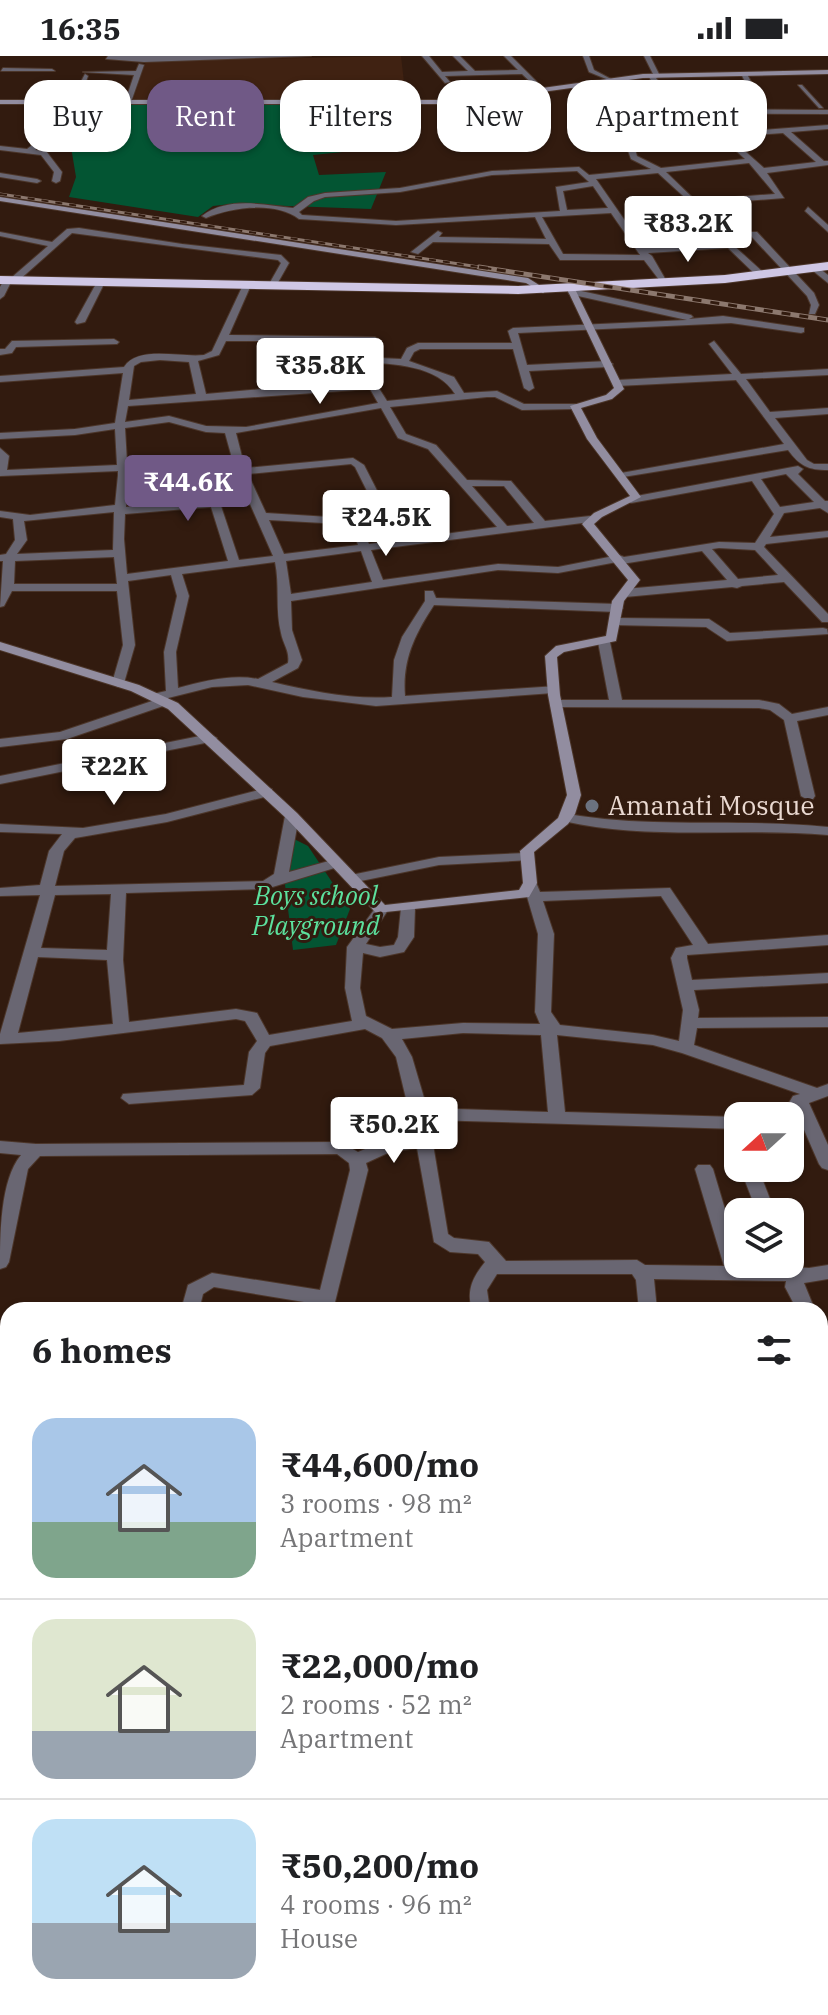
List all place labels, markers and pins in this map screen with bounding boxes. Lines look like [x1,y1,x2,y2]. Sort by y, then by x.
pin: ₹83.2K [623,196,753,264]
pin: ₹35.8K [255,338,385,406]
pin: ₹44.6K [123,455,253,523]
pin: ₹24.5K [321,490,451,558]
pin: ₹22K [67,739,161,807]
place label: Amanati Mosque [608,788,814,822]
marker: Amanati Mosque [583,797,601,815]
pin: ₹50.2K [329,1097,459,1165]

